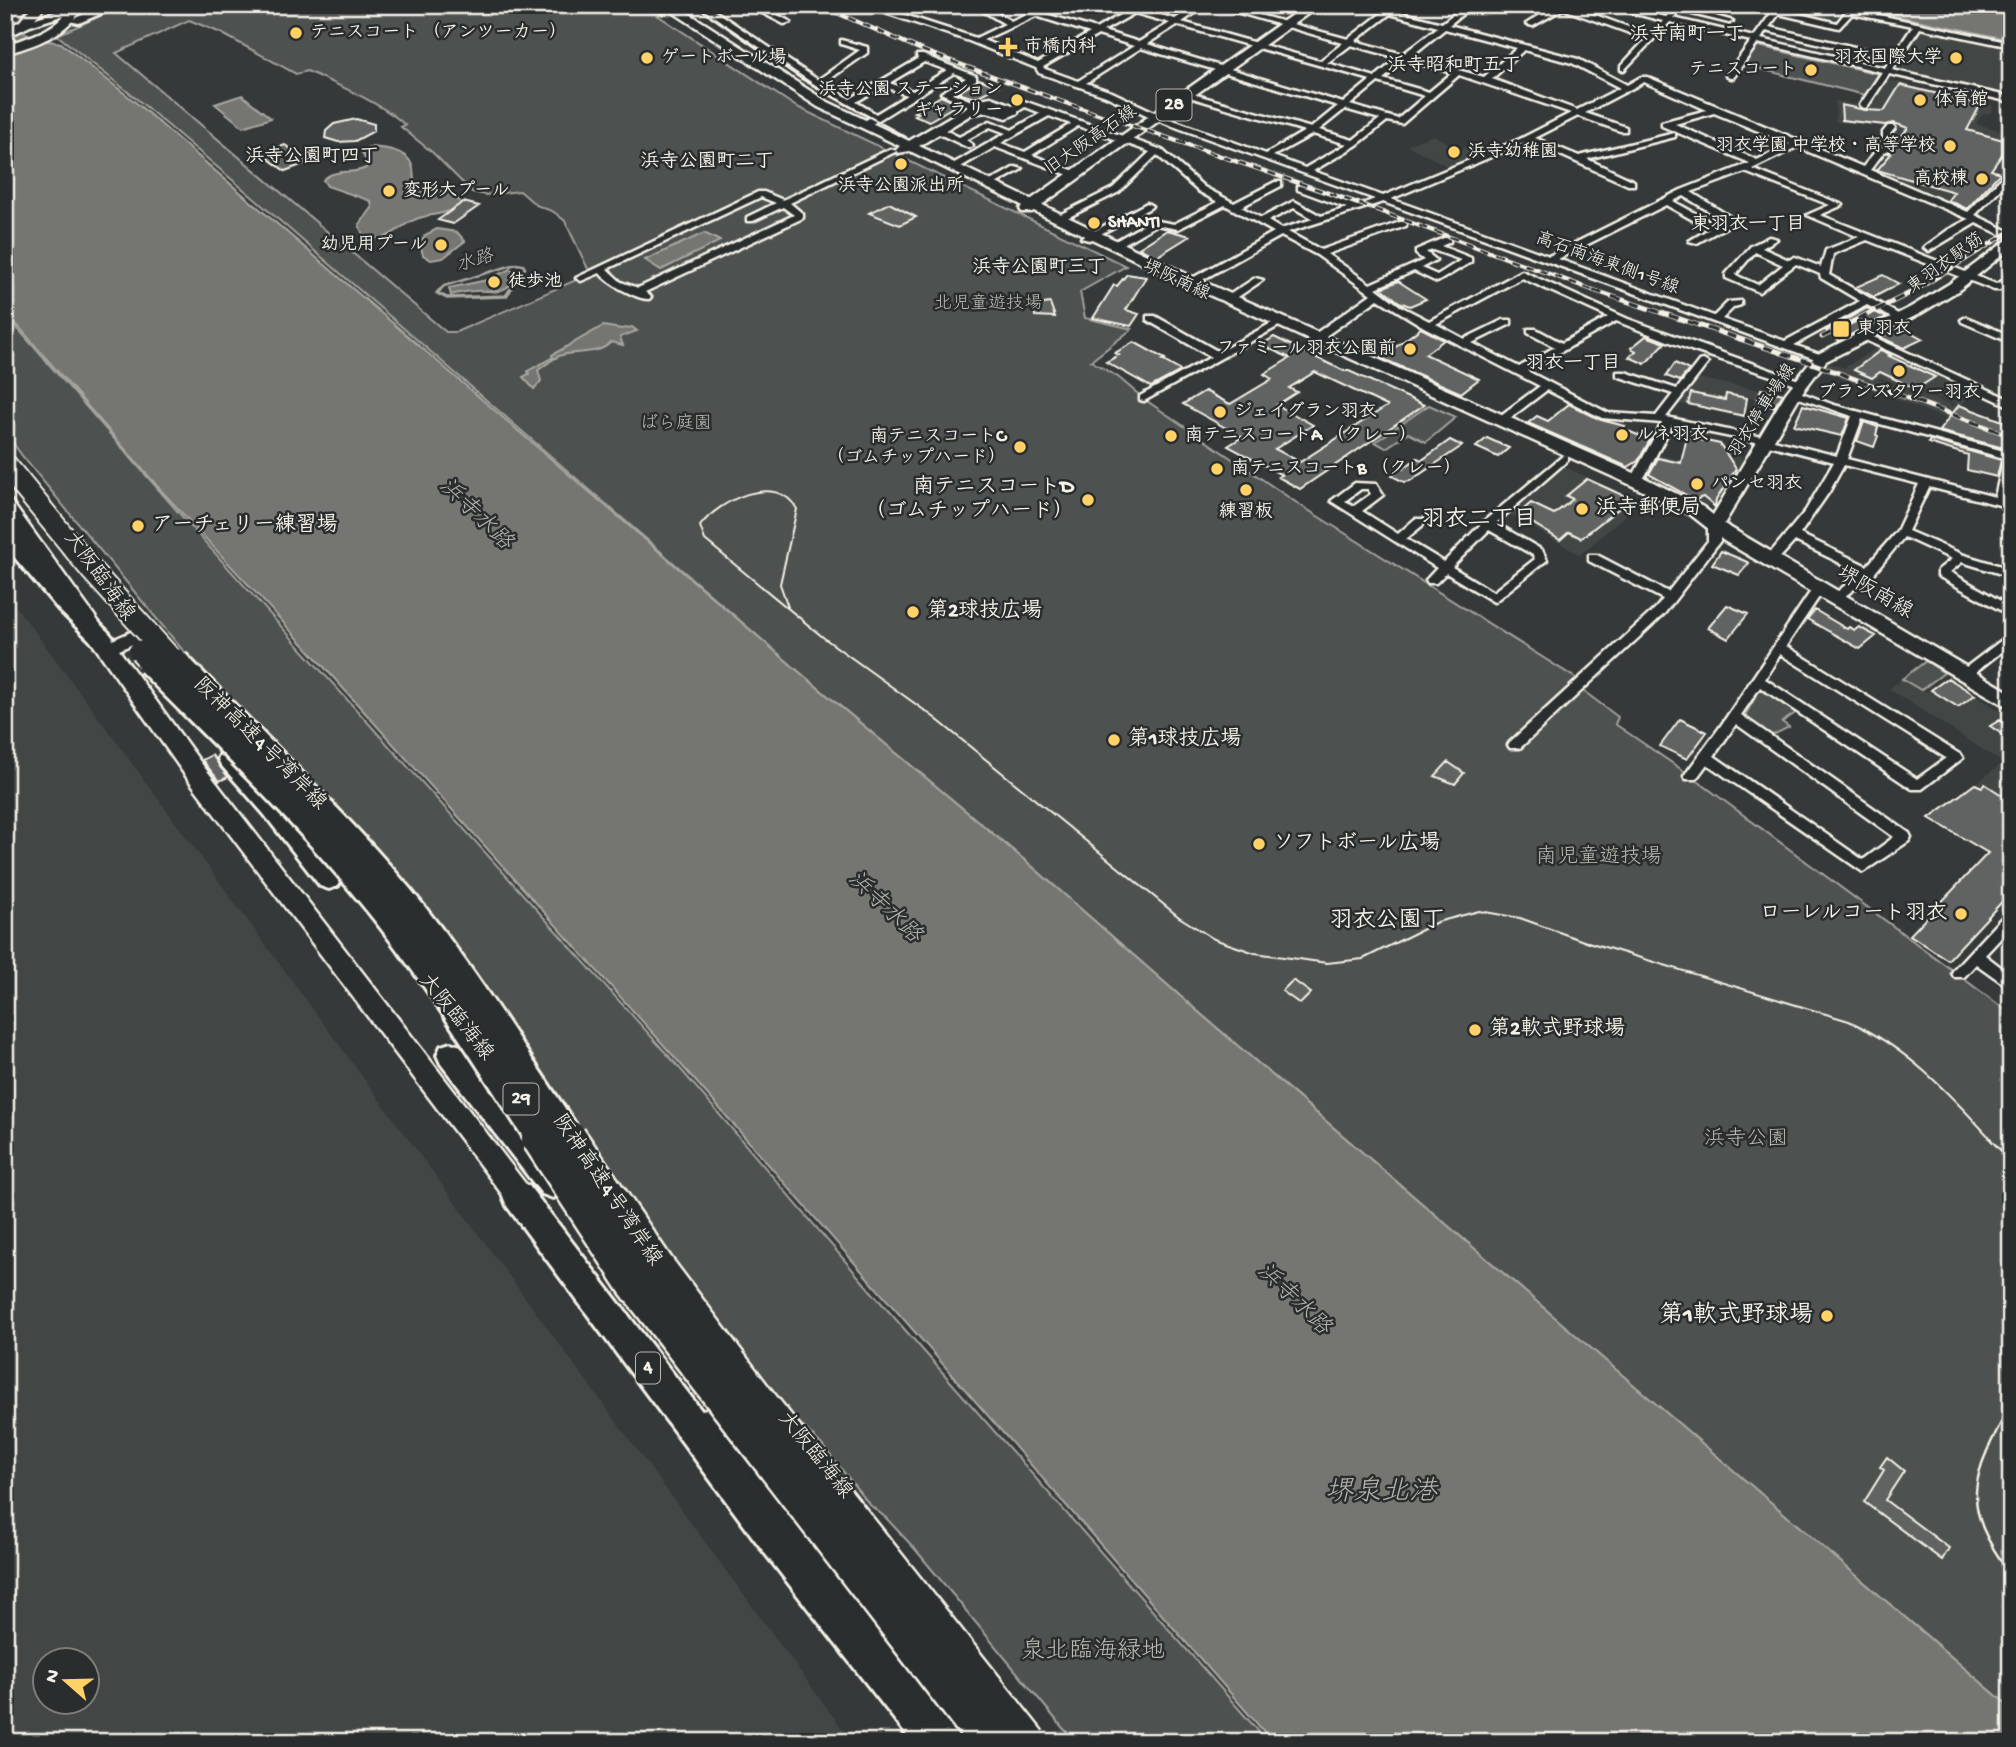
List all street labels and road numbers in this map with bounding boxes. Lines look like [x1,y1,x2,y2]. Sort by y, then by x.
road number: 28 [1156,90,1192,120]
street label: 旧大阪高石線 [1040,101,1141,181]
street label: 高石南海東側1号線 [1532,227,1682,300]
street label: 東羽衣駅筋 [1903,228,1989,299]
street label: 堺阪南線 [1139,255,1213,306]
street label: 羽衣停車場線 [1724,359,1801,462]
street label: 大阪臨海線 [57,527,140,627]
street label: 堺阪南線 [1831,560,1918,626]
street label: 阪神高速4号湾岸線 [187,672,332,817]
street label: 大阪臨海線 [412,969,499,1067]
road number: 29 [504,1084,538,1114]
street label: 阪神高速4号湾岸線 [546,1109,668,1272]
road number: 4 [636,1352,660,1384]
street label: 大阪臨海線 [771,1407,858,1505]

